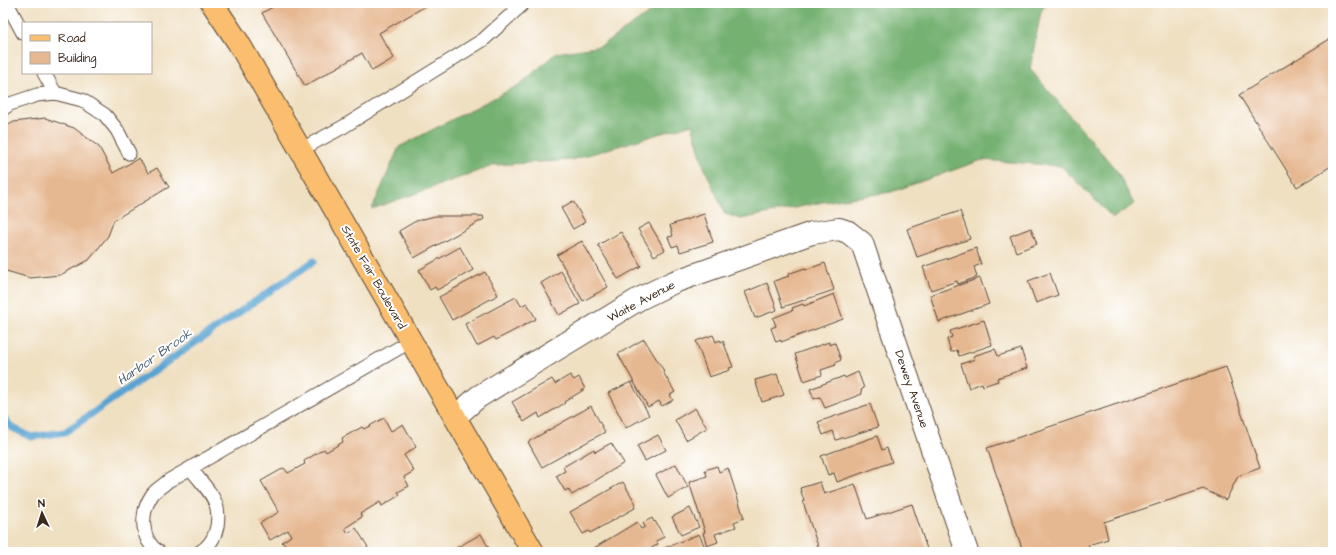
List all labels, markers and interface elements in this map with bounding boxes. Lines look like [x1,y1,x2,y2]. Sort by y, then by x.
legend [22,22,152,74]
text: Road [58,30,86,47]
text: Building [58,50,96,68]
street label: State Fair Boulevard [337,222,410,332]
street label: Waite Avenue [604,276,678,326]
water label: Harbor Brook [113,324,196,389]
street label: Dewey Avenue [889,348,933,431]
north arrow [22,493,62,533]
text: N [37,496,45,511]

